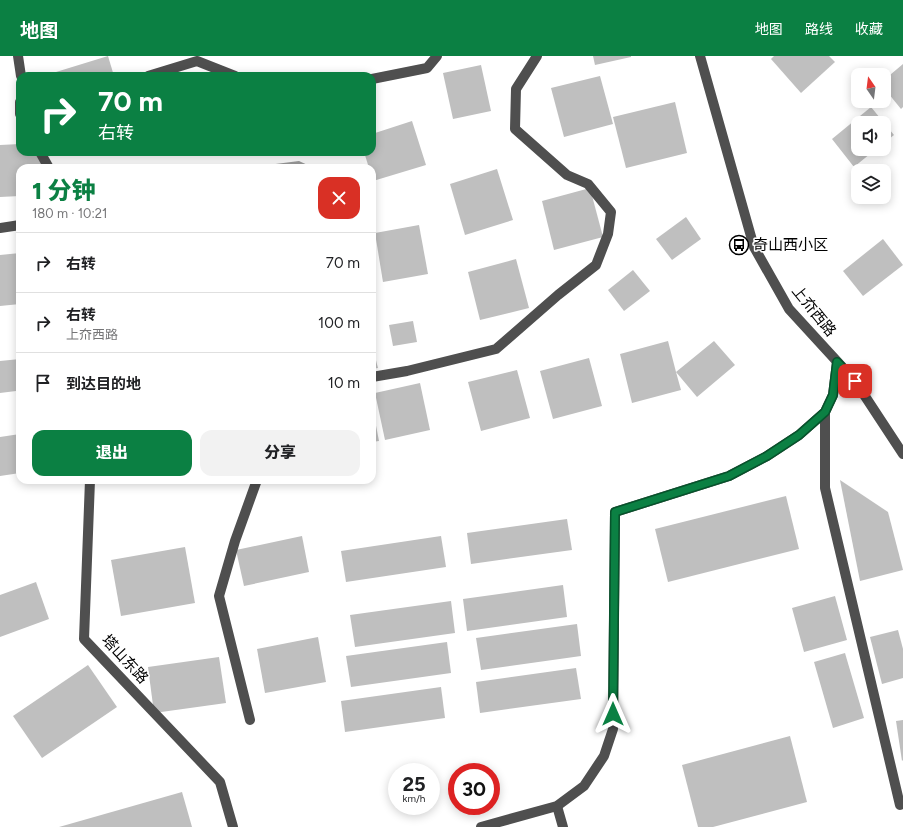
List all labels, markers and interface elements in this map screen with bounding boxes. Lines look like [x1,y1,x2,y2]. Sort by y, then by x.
text: 地图 [20,19,58,42]
text: 地图 [755,21,783,38]
text: 路线 [805,21,833,38]
text: 收藏 [855,21,883,38]
north arrow [851,68,891,108]
map controls [851,68,891,204]
text: 70 m [98,84,163,118]
icon: right [32,88,84,140]
button: sound [851,116,891,156]
text: 右转 [98,122,134,144]
button: layers [851,164,891,204]
text: 1 分钟 [32,176,96,205]
button: close [318,177,360,219]
text: 180 m · 10:21 [32,206,107,221]
bus stop icon: 奇山西小区 [728,234,750,256]
place label: 奇山西小区 [753,236,828,254]
icon: right [32,252,54,274]
text: 70 m [326,254,360,272]
text: 右转 [66,255,96,273]
street label: 上夼西路 [788,282,840,340]
text: 右转 [66,306,96,324]
icon: right [32,312,54,334]
text: 100 m [318,314,360,332]
text: 上夼西路 [66,327,118,342]
pin [838,364,872,398]
icon: arrive [844,370,866,392]
icon: arrive [32,372,54,394]
text: 10 m [328,374,360,392]
text: 到达目的地 [66,375,141,393]
button: 退出 [32,430,192,476]
button: 分享 [200,430,360,476]
street label: 塔山东路 [98,631,152,687]
position arrow [592,693,634,735]
speed limit sign: 30 [448,763,500,815]
text: 25 [402,772,426,796]
text: km/h [403,792,425,805]

